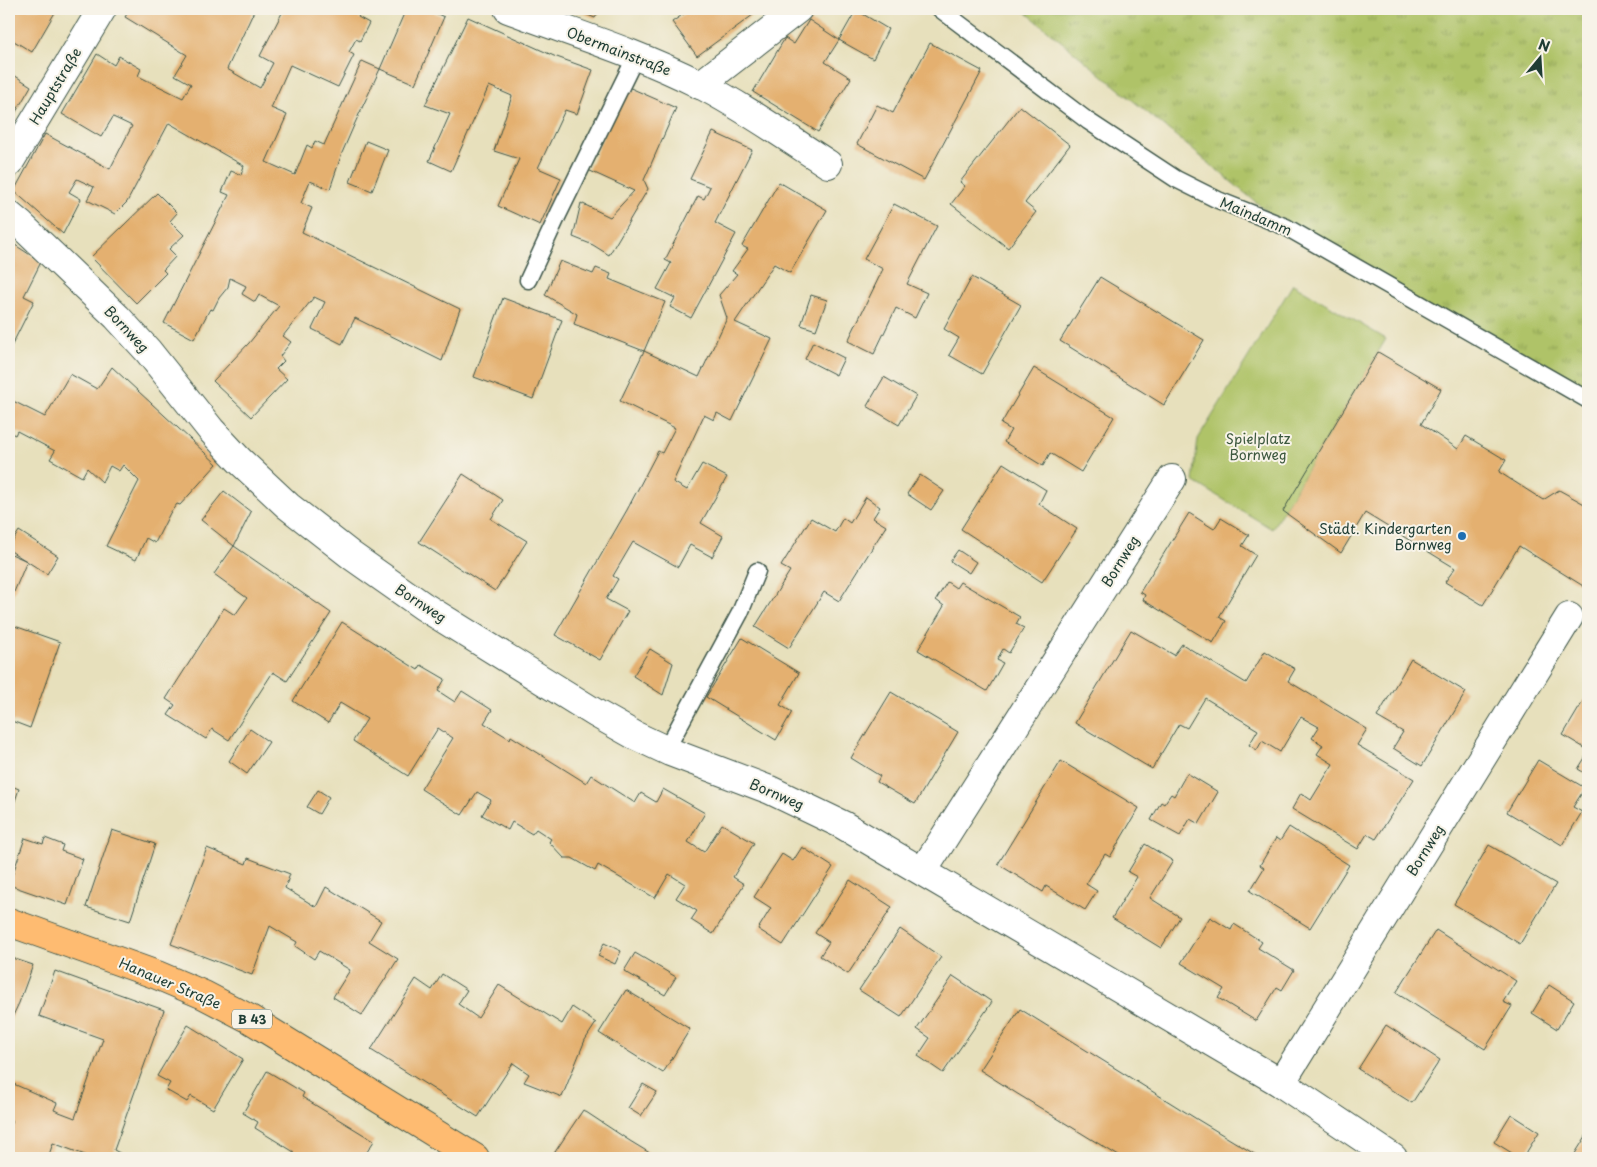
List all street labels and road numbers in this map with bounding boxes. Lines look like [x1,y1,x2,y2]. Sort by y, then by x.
street label: Obermainstraße [564,21,674,81]
street label: Hauptstraße [24,43,86,129]
street label: Maindamm [1217,191,1295,241]
street label: Bornweg [100,301,154,357]
street label: Bornweg [1096,531,1144,591]
street label: Bornweg [391,579,451,627]
street label: Bornweg [746,773,808,815]
street label: Bornweg [1401,820,1449,880]
street label: Hanauer Straße [116,952,224,1014]
road number: B 43 [232,1010,272,1028]

